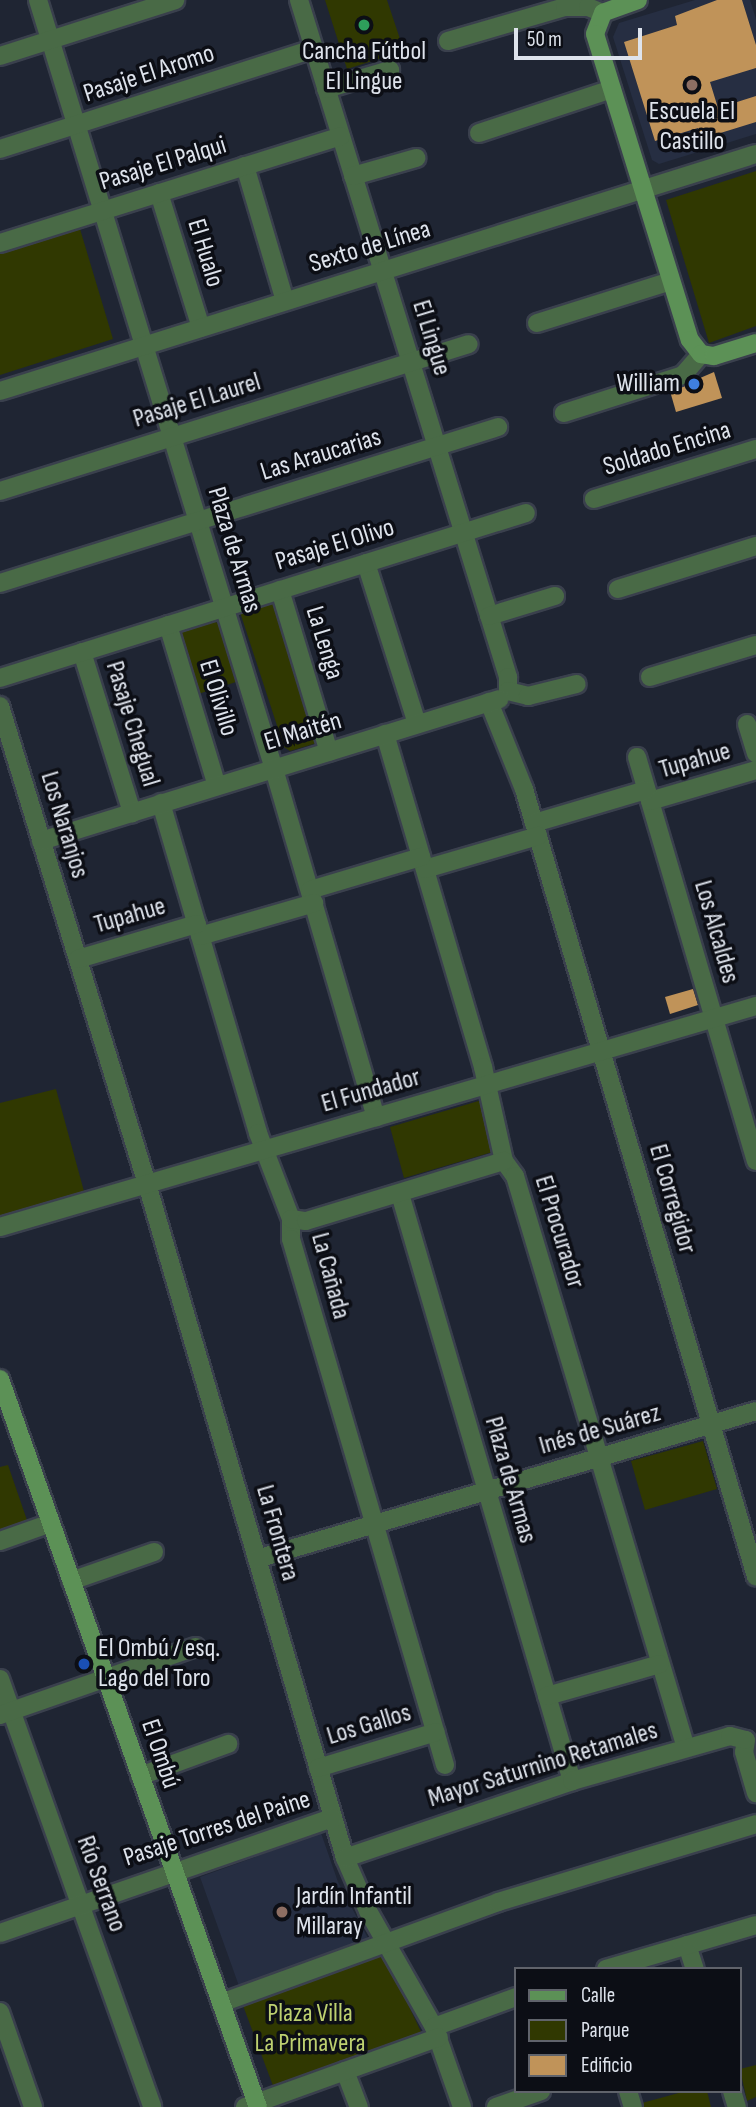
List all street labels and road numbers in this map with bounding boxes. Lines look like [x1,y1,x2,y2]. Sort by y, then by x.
street label: Pasaje El Aromo [80,38,218,110]
street label: Pasaje El Palqui [96,130,230,198]
street label: Sexto de Línea [306,214,434,280]
street label: El Hualo [180,215,230,291]
street label: El Lingue [405,297,457,379]
street label: Pasaje El Laurel [129,367,265,435]
street label: Soldado Encina [600,415,734,483]
street label: Las Araucarias [257,422,385,488]
street label: Plaza de Armas [200,483,268,617]
street label: Pasaje El Olivo [272,512,398,578]
street label: La Lenga [298,603,350,683]
street label: El Olivillo [192,656,244,740]
street label: Pasaje Chegual [98,658,166,790]
street label: El Maitén [261,705,345,759]
street label: Tupahue [656,736,734,786]
street label: Los Naranjos [33,768,95,882]
street label: Los Alcaldes [686,877,746,987]
street label: Tupahue [91,891,169,941]
street label: El Fundador [318,1062,424,1120]
street label: El Corregidor [642,1141,702,1257]
street label: El Procurador [527,1172,591,1292]
street label: La Cañada [304,1229,356,1323]
street label: Inés de Suárez [536,1398,664,1462]
street label: Plaza de Armas [477,1413,543,1547]
street label: La Frontera [249,1482,305,1584]
street label: Los Gallos [323,1697,415,1753]
street label: El Ombú [134,1715,186,1793]
street label: Mayor Saturnino Retamales [425,1715,661,1815]
street label: Pasaje Torres del Paine [120,1784,314,1874]
street label: Río Serrano [69,1832,133,1936]

